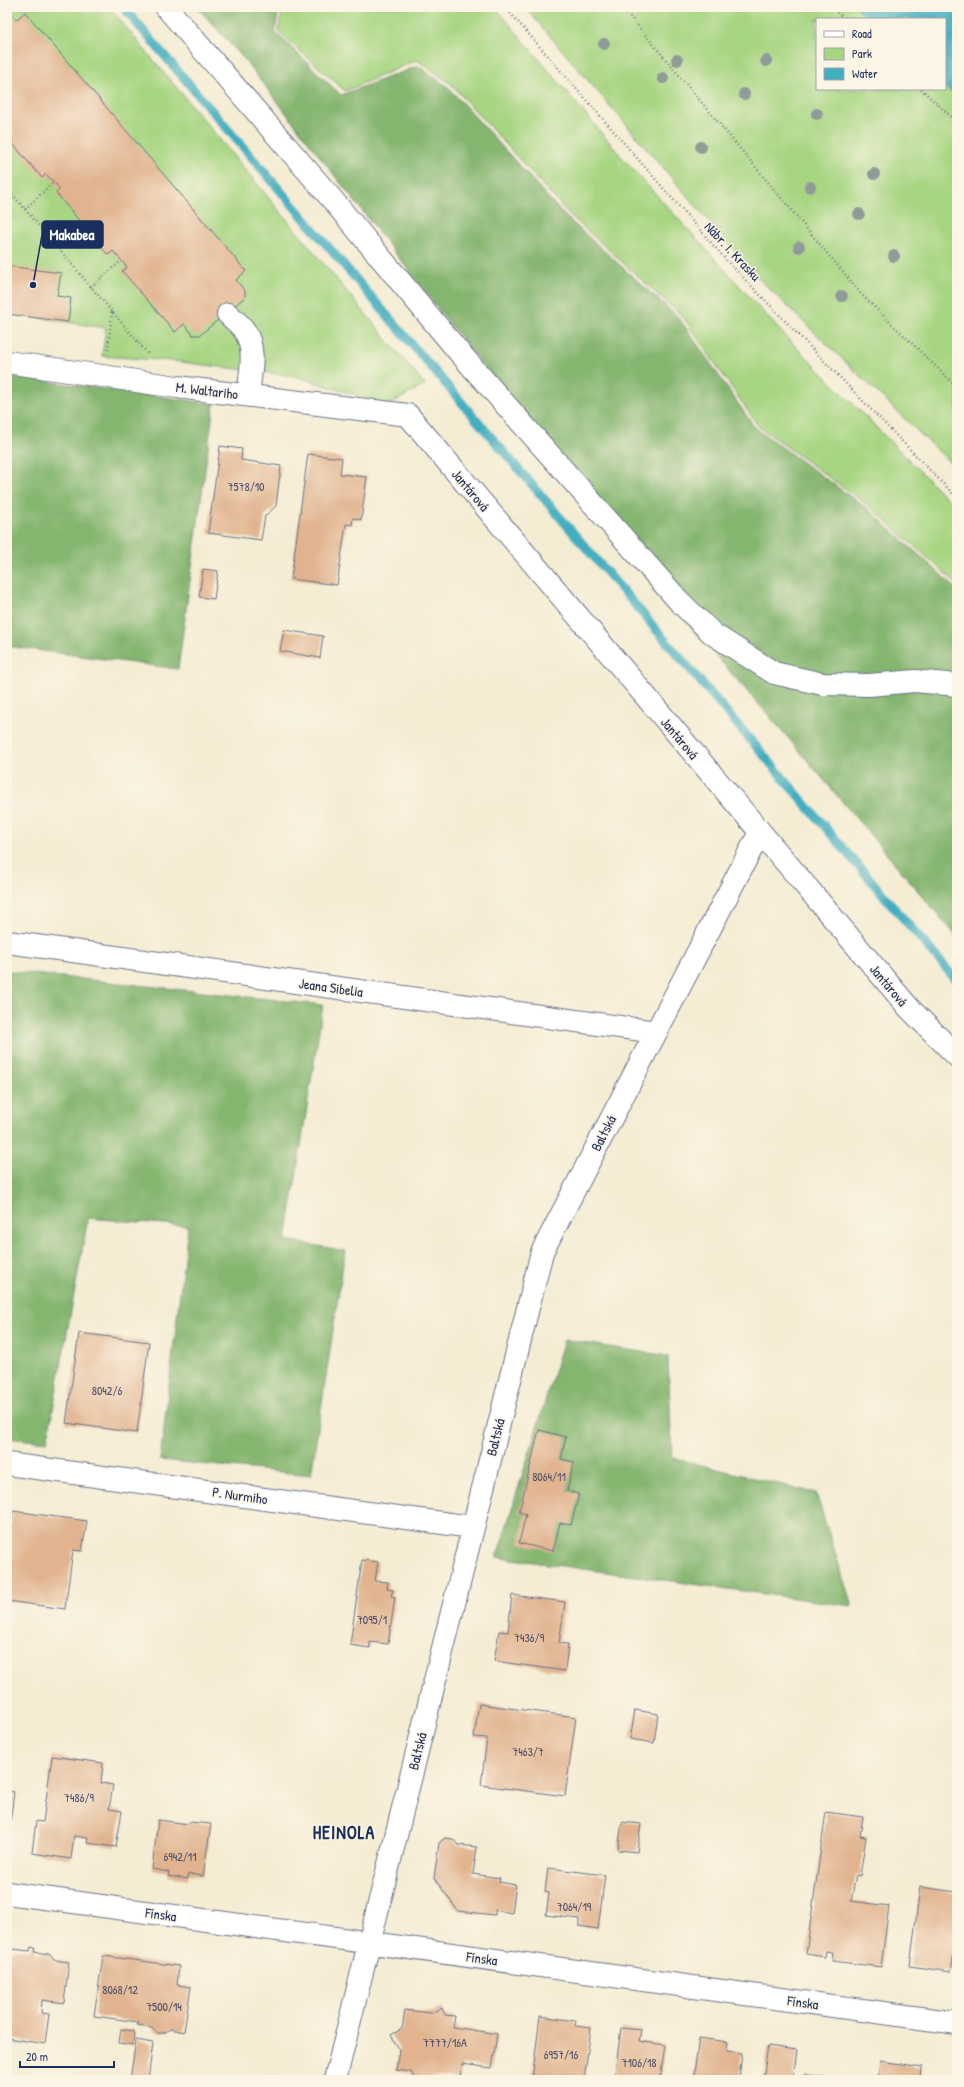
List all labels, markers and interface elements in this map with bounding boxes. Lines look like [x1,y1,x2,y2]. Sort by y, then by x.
legend [816,18,946,90]
text: Road [852,25,872,42]
text: Park [852,45,872,62]
text: Water [852,65,878,82]
street label: Nábr. I. Krasku [701,217,766,285]
callout: Makabea [42,221,103,248]
text: Makabea [50,224,95,245]
street label: M. Waltariho [175,377,240,403]
street label: Jantárová [448,465,494,515]
house number: 7578/10 [228,478,264,495]
street label: Jantárová [657,713,703,763]
street label: Jantárová [866,960,912,1010]
street label: Jeana Sibelia [298,973,365,1001]
street label: Baltská [586,1111,620,1154]
house number: 8042/6 [92,1382,122,1399]
street label: Baltská [481,1416,509,1458]
house number: 8064/11 [532,1468,566,1485]
street label: P. Nurmiho [211,1482,269,1508]
house number: 7095/1 [357,1611,387,1628]
house number: 7436/9 [514,1629,545,1646]
street label: Baltská [403,1730,431,1772]
house number: 7463/7 [512,1743,544,1760]
house number: 7486/9 [64,1789,95,1806]
district label: HEINOLA [313,1820,375,1845]
house number: 6942/11 [163,1848,197,1865]
house number: 7064/19 [557,1898,592,1915]
street label: Fínska [143,1902,178,1926]
street label: Fínska [464,1946,499,1970]
house number: 8068/12 [102,1981,138,1998]
street label: Fínska [785,1990,820,2014]
house number: 7500/14 [146,1998,182,2015]
house number: 7777/16A [423,2034,467,2051]
scale bar [20,2043,114,2069]
house number: 6957/16 [544,2046,578,2063]
text: 20 m [26,2048,48,2065]
house number: 7106/18 [621,2054,657,2071]

